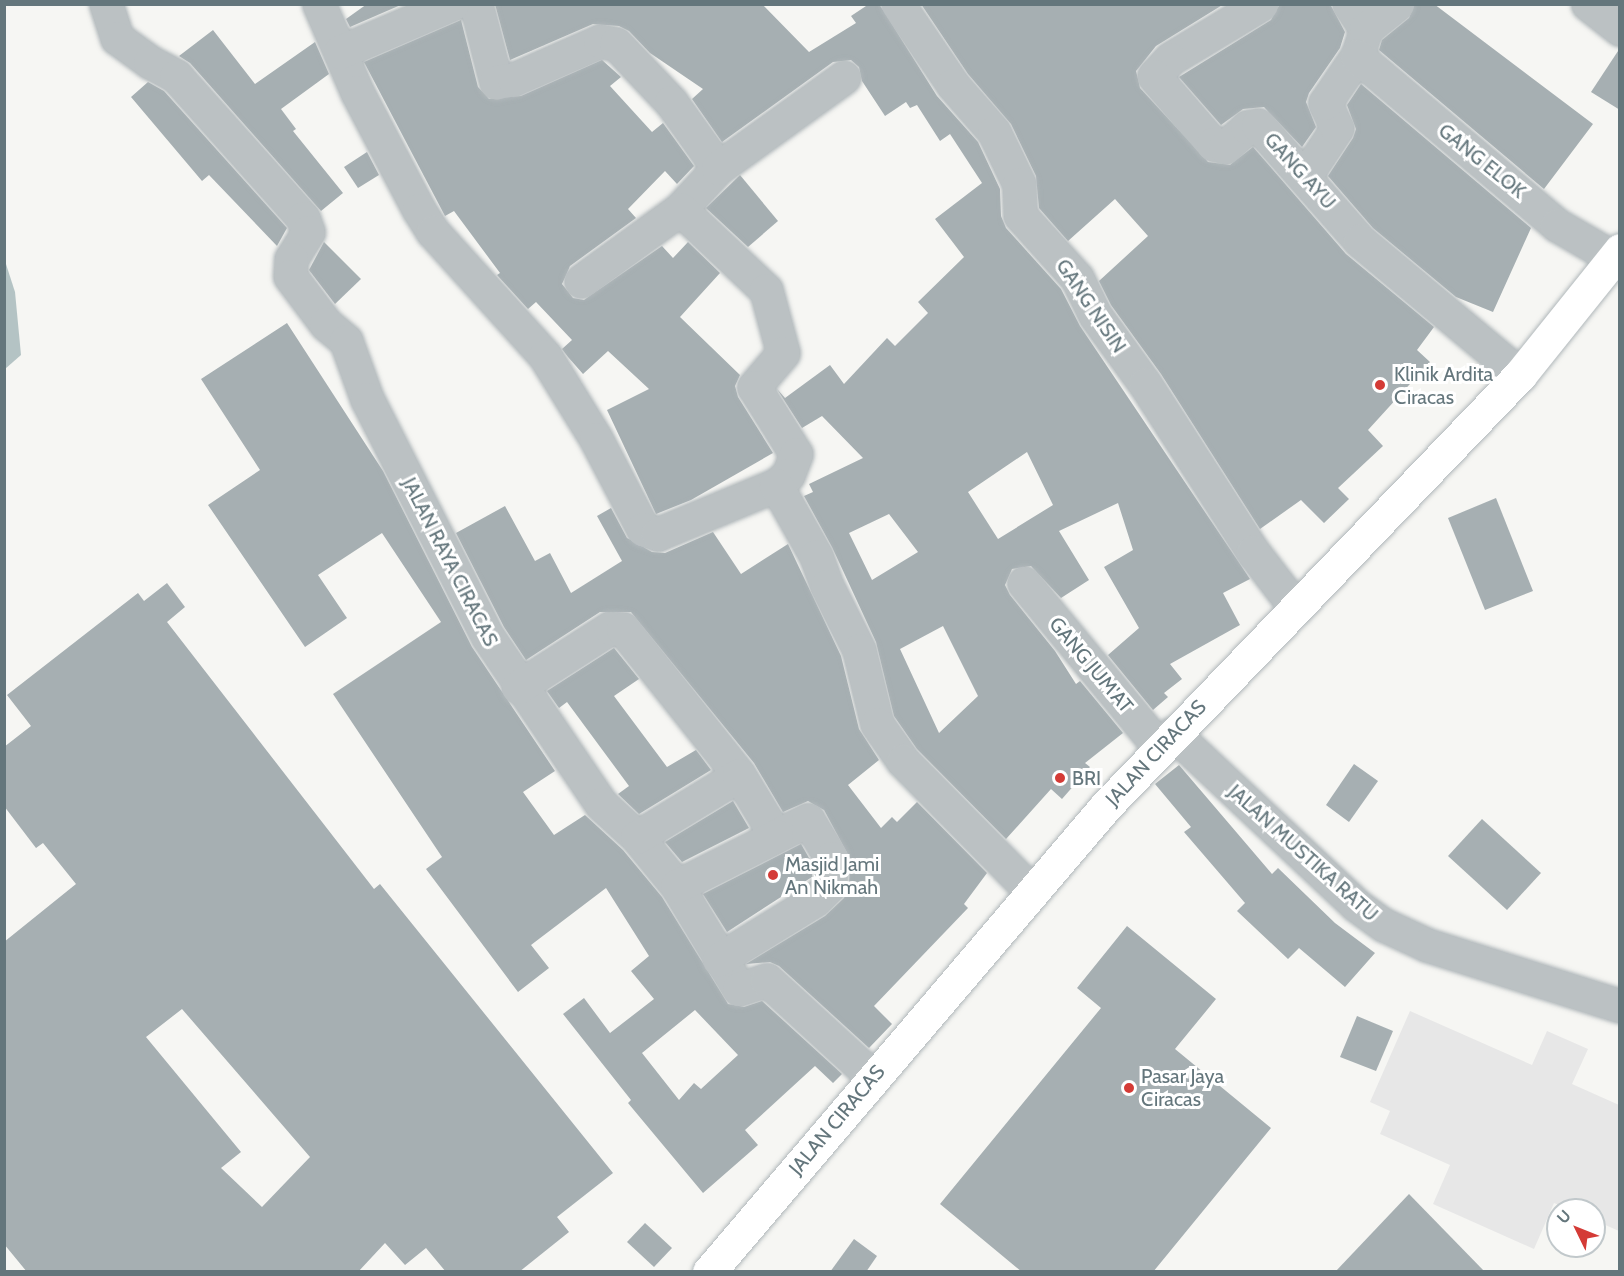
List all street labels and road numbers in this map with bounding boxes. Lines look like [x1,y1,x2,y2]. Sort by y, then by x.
street label: GANG ELOK [1434,119,1530,203]
street label: GANG AYU [1259,128,1341,214]
street label: GANG NISIN [1051,255,1131,357]
street label: JALAN RAYA CIRACAS [397,474,503,650]
street label: GANG JUM'AT [1044,612,1138,718]
street label: JALAN CIRACAS [1101,695,1211,811]
street label: JALAN MUSTIKA RATU [1223,780,1383,926]
street label: JALAN CIRACAS [784,1060,890,1180]

